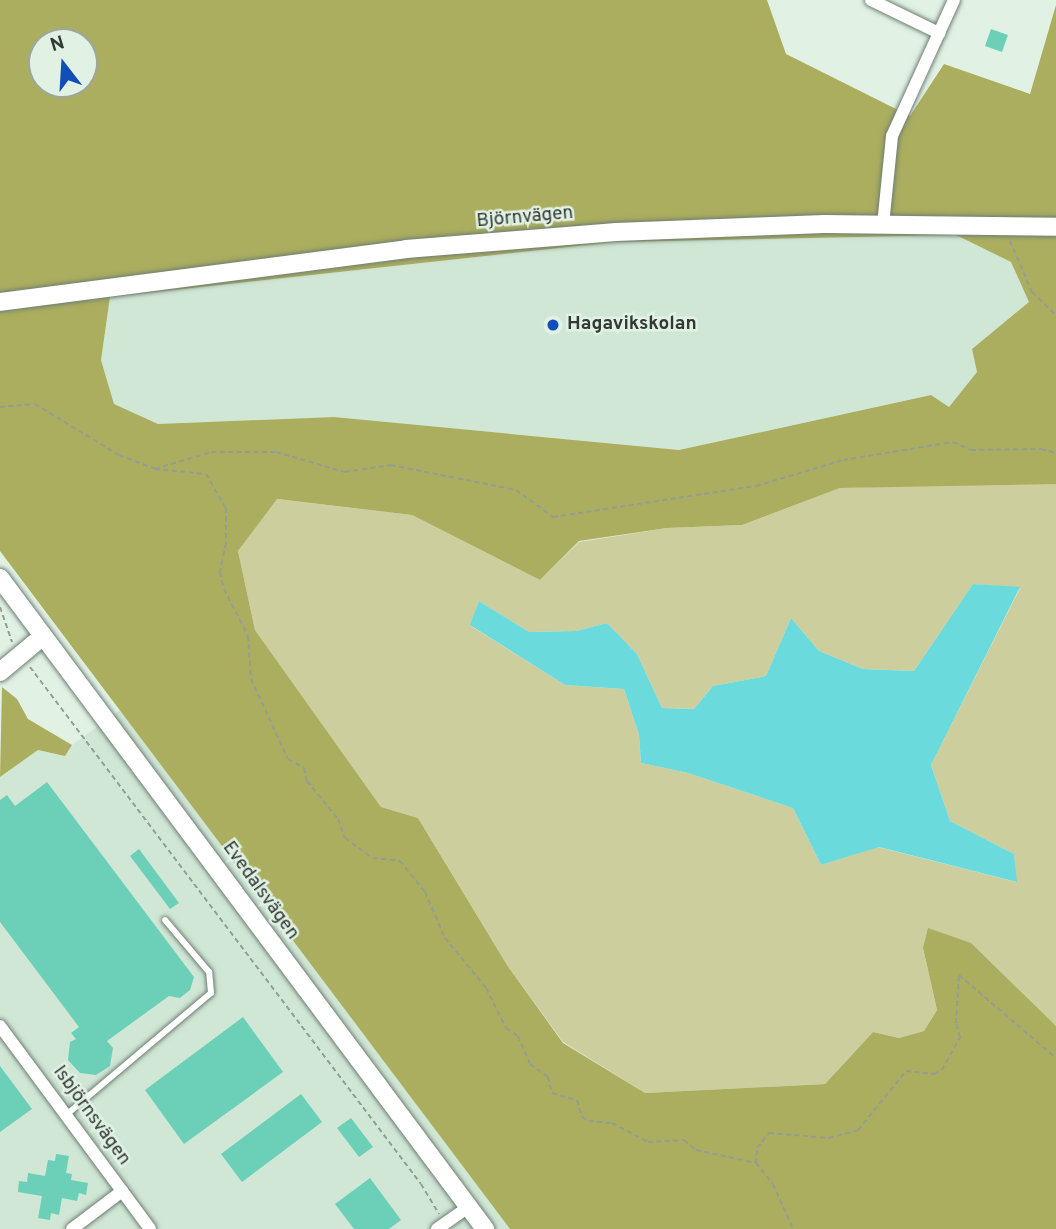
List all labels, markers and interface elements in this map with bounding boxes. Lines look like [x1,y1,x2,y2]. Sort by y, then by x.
north arrow [28,28,98,98]
text: N [47,31,67,58]
street label: Björnvägen [476,202,574,234]
place label: Hagavikskolan [567,314,697,336]
marker: Hagavikskolan [545,317,561,333]
street label: Evedalsvägen [217,837,303,945]
street label: Isbjörnsvägen [47,1062,135,1170]

